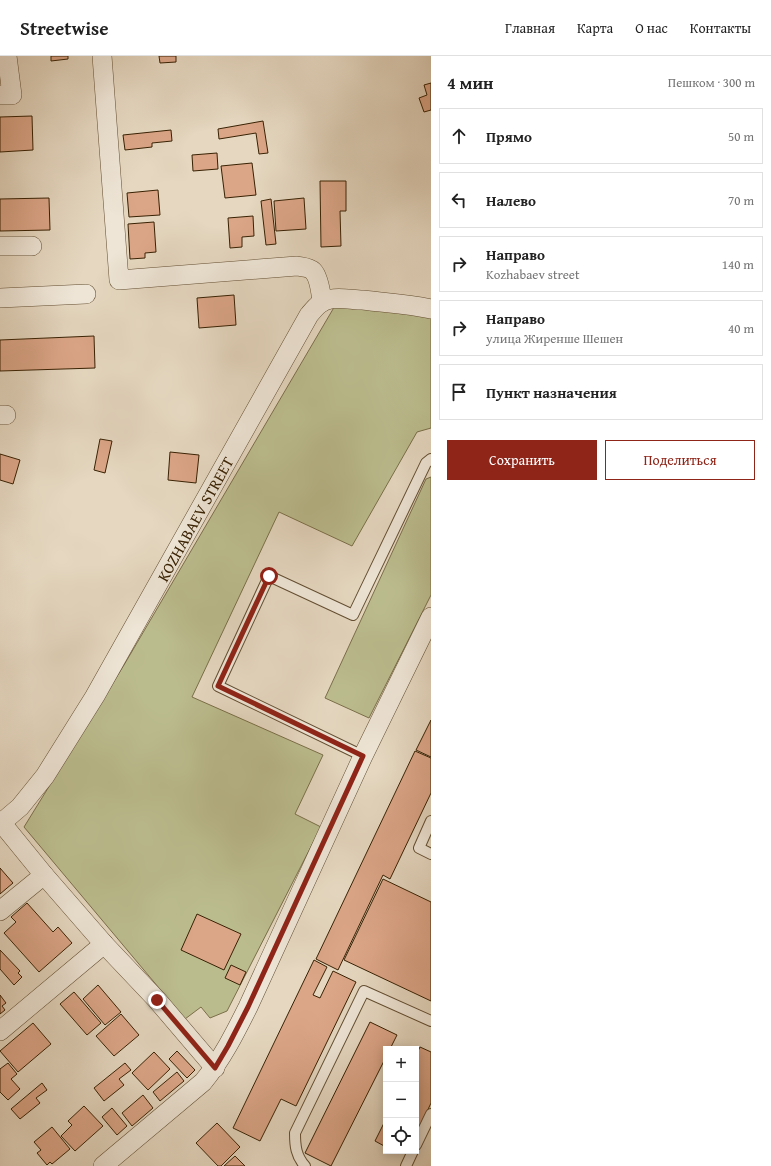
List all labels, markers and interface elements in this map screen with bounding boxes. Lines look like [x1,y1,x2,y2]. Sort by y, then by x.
text: Streetwise [20,14,109,42]
text: Главная [505,18,555,38]
text: Карта [577,18,613,38]
text: О нас [635,18,668,38]
text: Контакты [690,18,751,38]
text: 4 мин [447,70,493,95]
text: Пешком · 300 m [668,73,755,92]
icon: ahead [448,125,470,147]
text: Прямо [486,126,532,147]
text: 50 m [728,127,754,146]
icon: left [448,189,470,211]
text: Налево [486,190,536,211]
text: 70 m [728,191,754,210]
text: Направо [486,244,545,265]
icon: right [448,253,470,275]
text: 140 m [722,255,754,274]
text: Kozhabaev street [486,265,579,284]
text: Направо [486,308,545,329]
icon: right [448,317,470,339]
text: 40 m [728,319,754,338]
text: улица Жиренше Шешен [486,329,623,348]
icon: arrive [448,381,470,403]
text: Пункт назначения [486,382,617,403]
button: Сохранить [447,440,597,480]
button: Поделиться [605,440,755,480]
street label: KOZHABAEV STREET [151,452,239,586]
route start [260,567,278,585]
route end [148,991,166,1009]
map controls [383,1046,419,1154]
button: + [383,1046,419,1082]
button: − [383,1082,419,1118]
button: locate [383,1118,419,1154]

